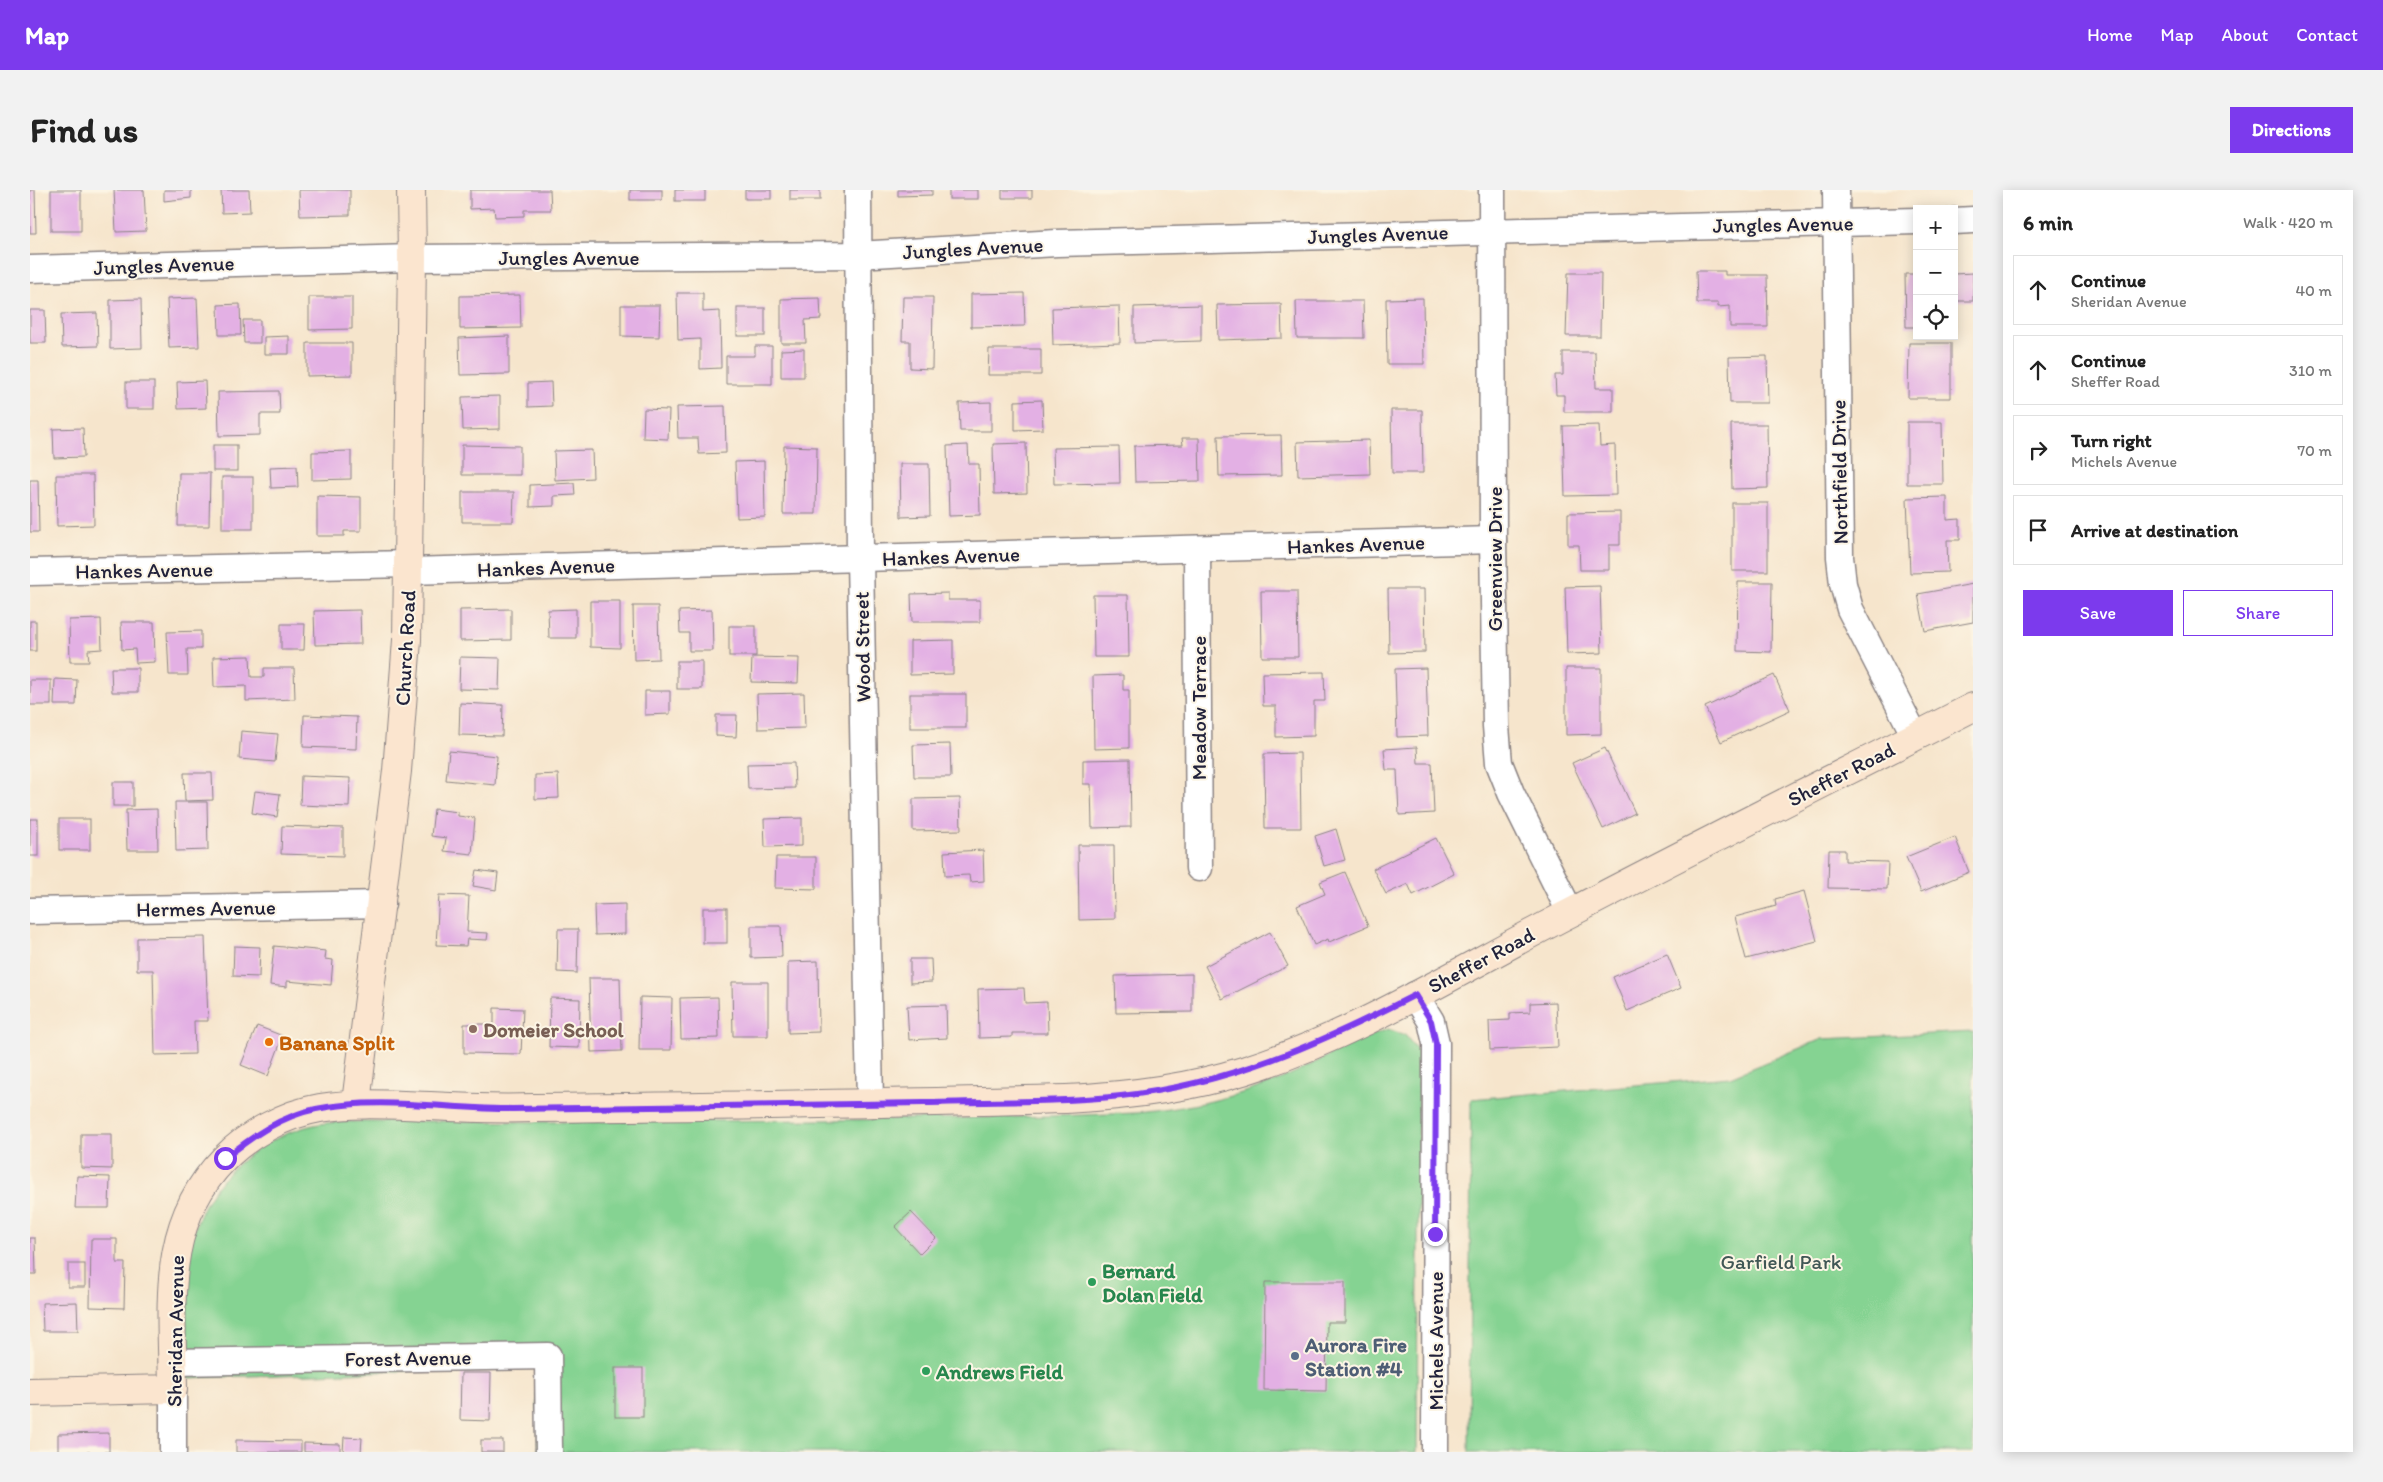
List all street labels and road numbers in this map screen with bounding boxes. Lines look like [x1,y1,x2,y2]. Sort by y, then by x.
street label: Jungles Avenue [1712,210,1854,238]
street label: Jungles Avenue [1307,219,1449,249]
street label: Jungles Avenue [902,232,1044,264]
street label: Jungles Avenue [498,245,640,270]
street label: Jungles Avenue [93,250,235,280]
street label: Northfield Drive [1825,399,1853,545]
street label: Greenview Drive [1482,486,1507,632]
street label: Hankes Avenue [1287,529,1425,559]
street label: Hankes Avenue [882,541,1020,571]
street label: Hankes Avenue [477,552,615,582]
street label: Hankes Avenue [75,556,213,584]
street label: Church Road [389,590,421,706]
street label: Wood Street [849,591,875,703]
street label: Meadow Terrace [1186,636,1211,780]
street label: Sheffer Road [1783,736,1899,812]
street label: Hermes Avenue [136,894,276,922]
street label: Sheffer Road [1424,921,1539,998]
street label: Sheridan Avenue [161,1255,189,1407]
street label: Michels Avenue [1423,1271,1448,1411]
street label: Forest Avenue [344,1344,472,1372]

